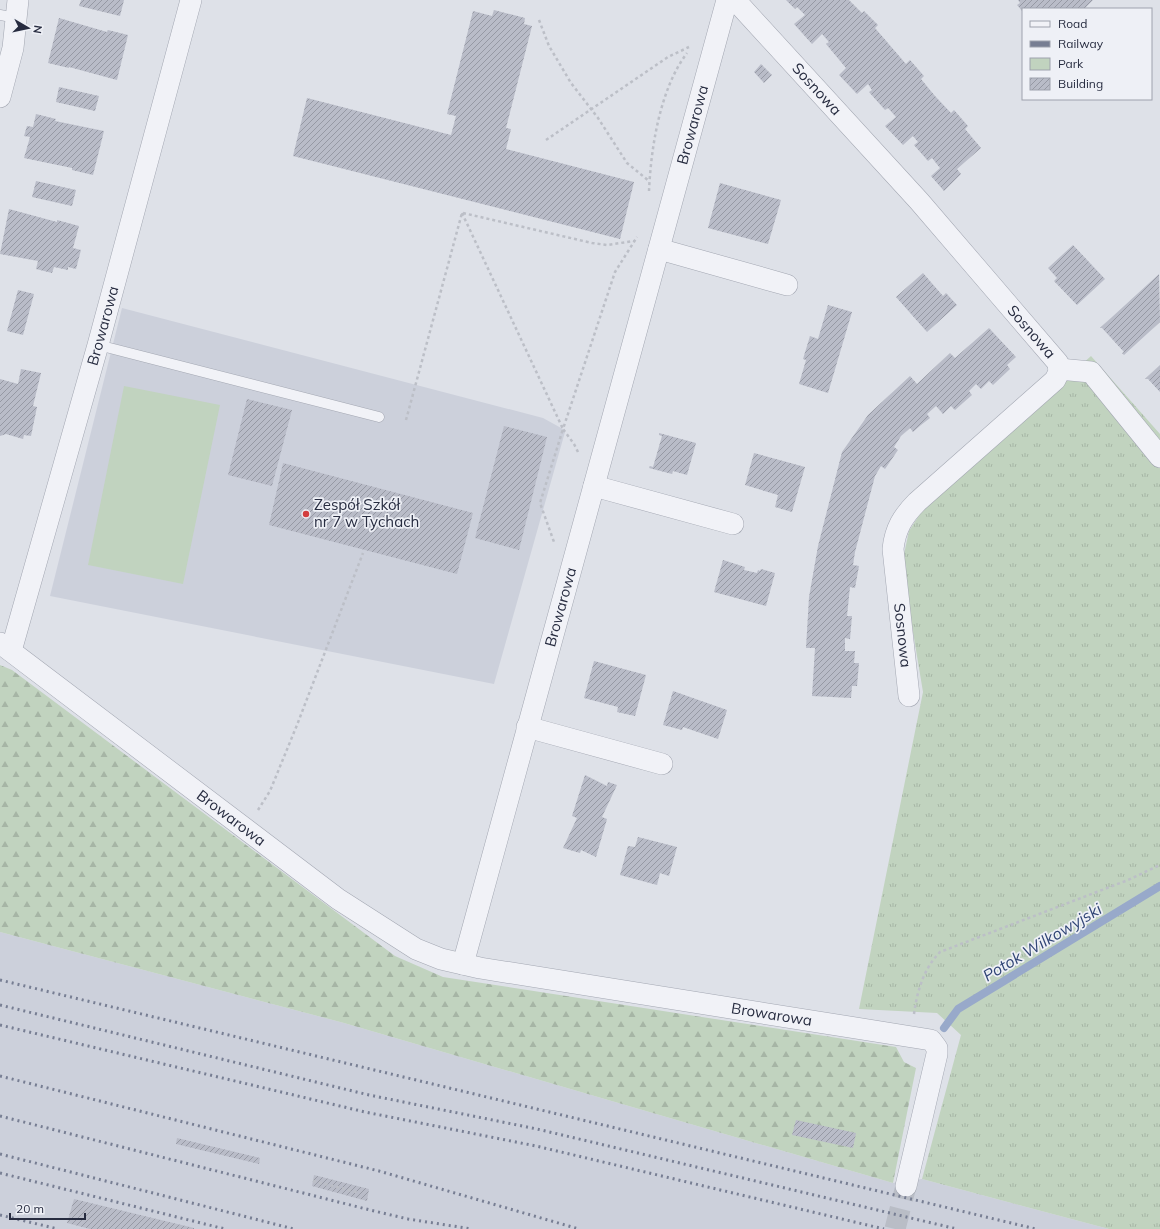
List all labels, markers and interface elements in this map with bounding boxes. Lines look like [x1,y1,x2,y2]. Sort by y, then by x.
north arrow [8,8,48,48]
legend [1022,8,1152,100]
text: Road [1058,16,1087,31]
text: N [30,24,45,35]
text: Railway [1058,36,1104,51]
text: Park [1058,56,1084,71]
street label: Sosnowa [788,59,846,119]
text: Building [1058,76,1103,91]
street label: Browarowa [672,83,712,167]
street label: Browarowa [83,284,122,368]
street label: Sosnowa [1003,301,1060,362]
place label: Zespół Szkół nr 7 w Tychach [314,495,419,531]
marker: Zespół Szkół nr 7 w Tychach [301,509,311,519]
street label: Browarowa [540,565,580,649]
street label: Sosnowa [890,602,916,668]
street label: Browarowa [193,785,270,850]
water label: Potok Wilkowyjski [979,899,1105,985]
street label: Browarowa [730,998,814,1030]
scale bar [10,1195,85,1221]
text: 20 m [16,1201,44,1216]

